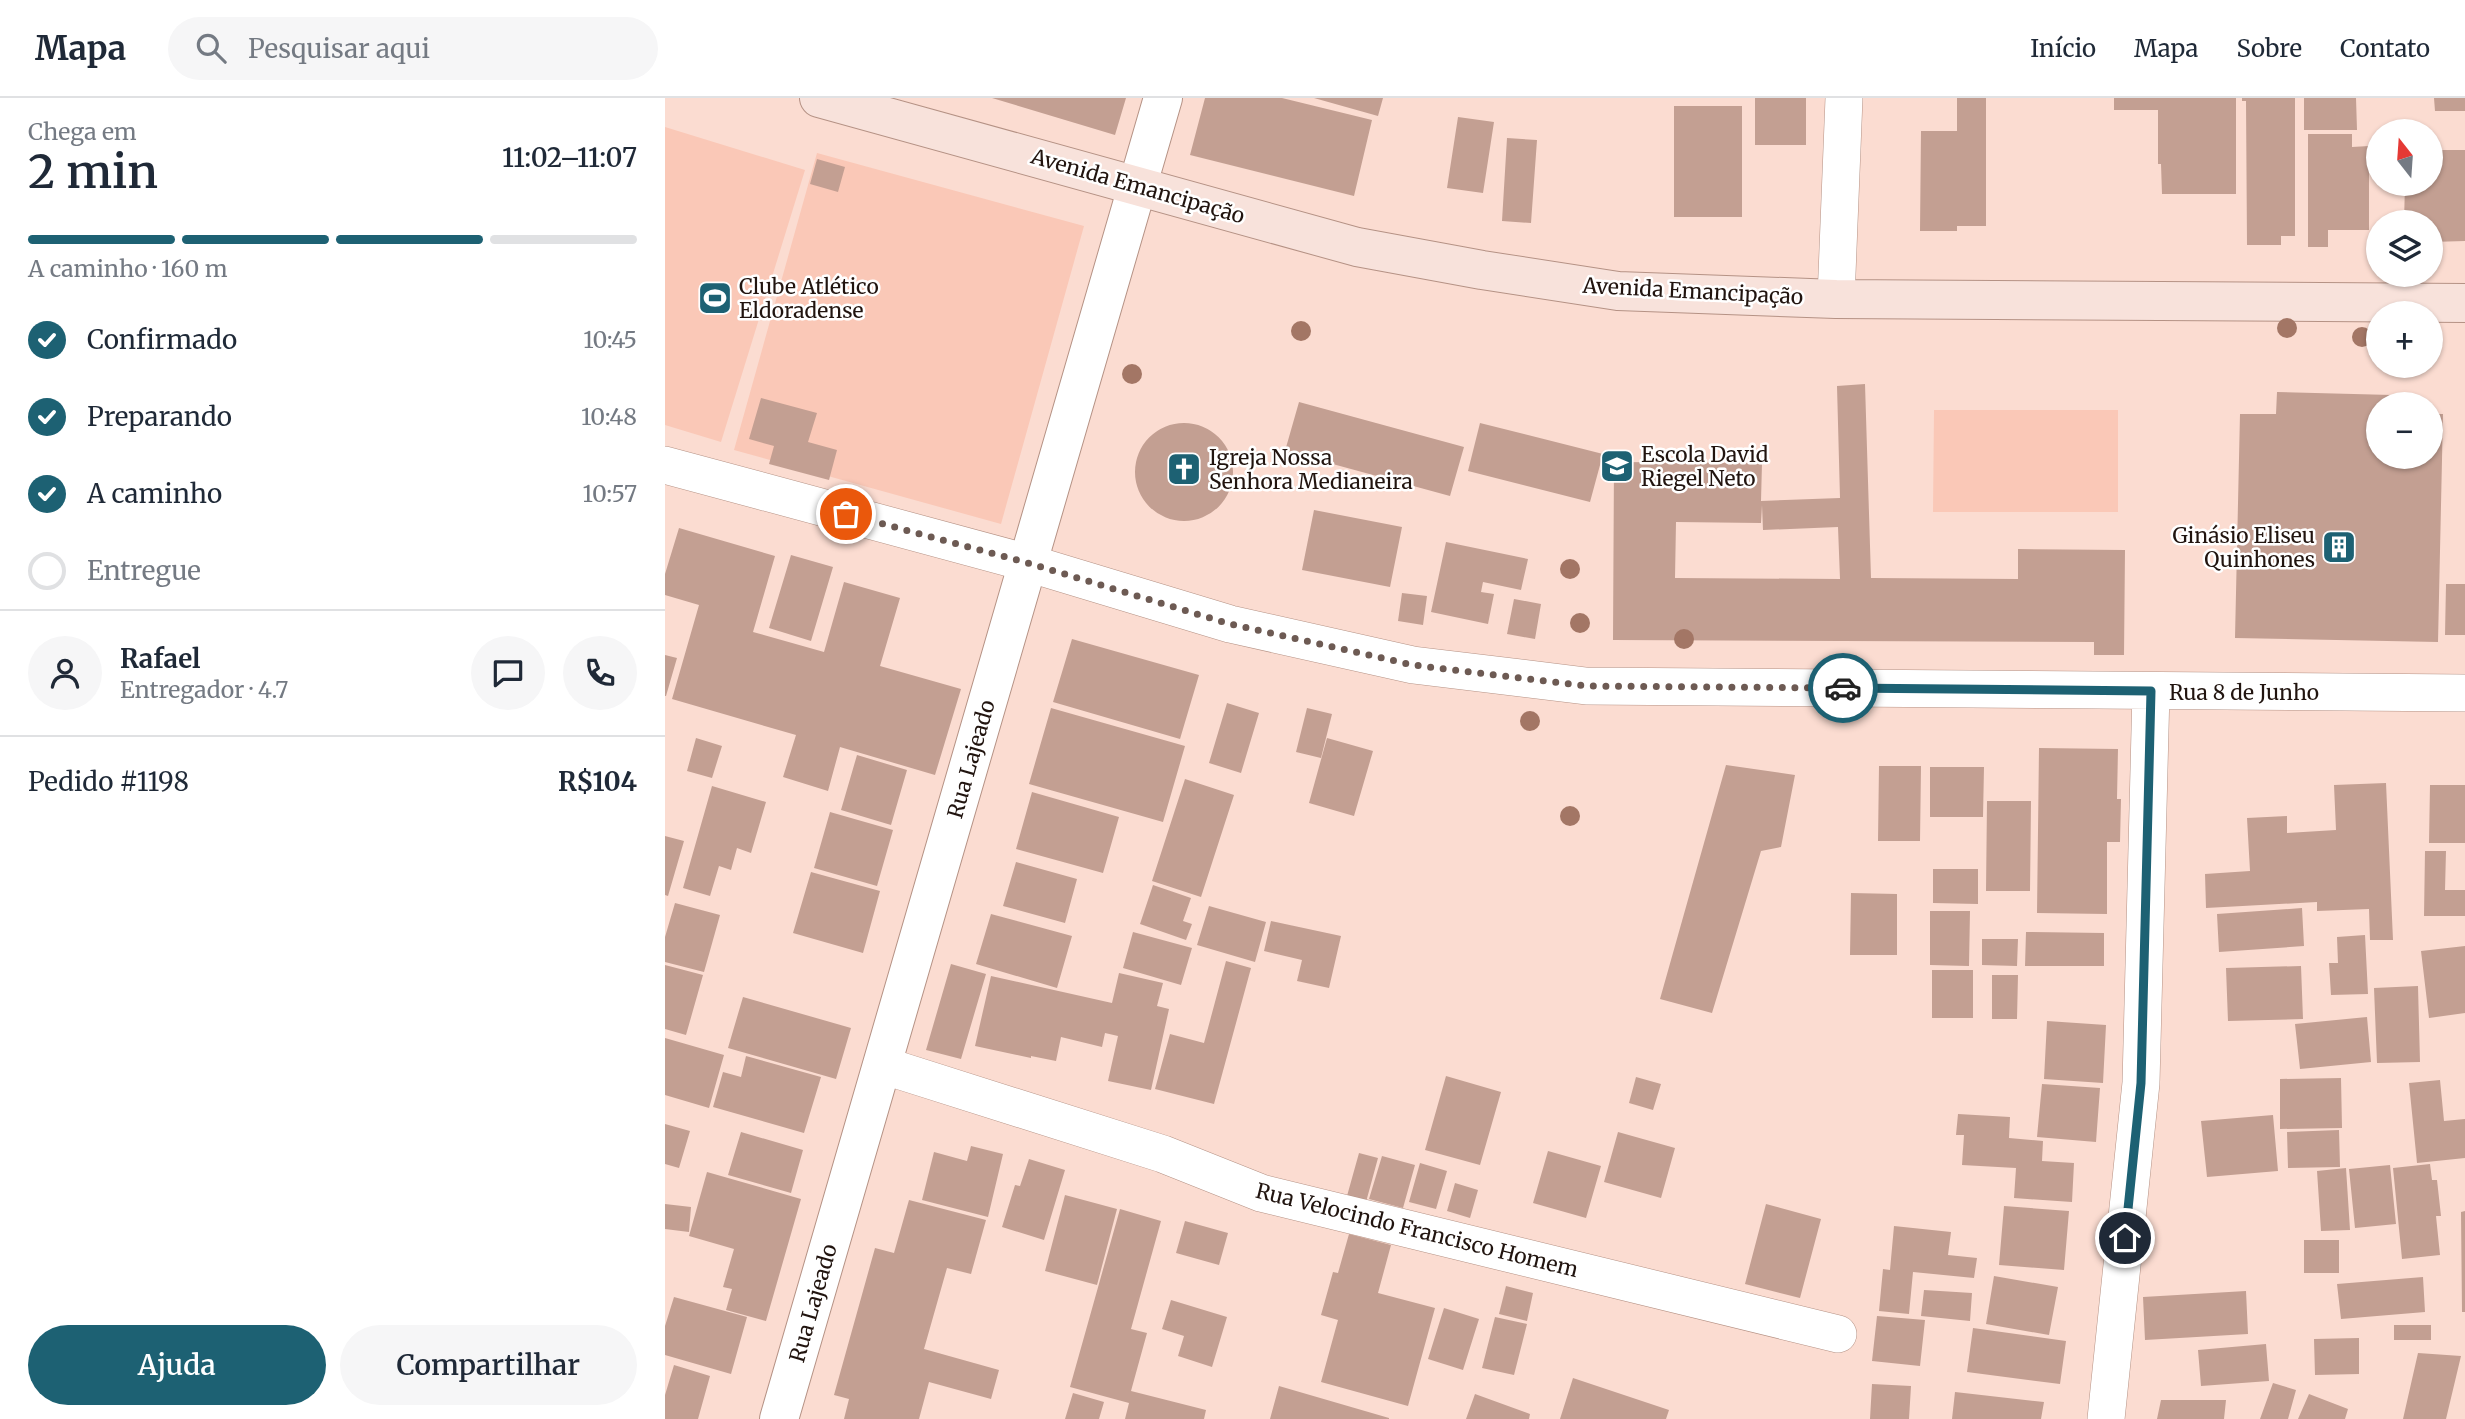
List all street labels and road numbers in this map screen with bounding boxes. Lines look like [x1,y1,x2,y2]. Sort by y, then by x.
street label: Avenida Emancipação [1027,142,1248,229]
street label: Avenida Emancipação [1581,272,1804,310]
street label: Rua 8 de Junho [2169,679,2319,706]
street label: Rua Lajeado [941,697,1001,821]
street label: Rua Velocindo Francisco Homem [1253,1177,1581,1283]
street label: Rua Lajeado [783,1241,843,1365]

